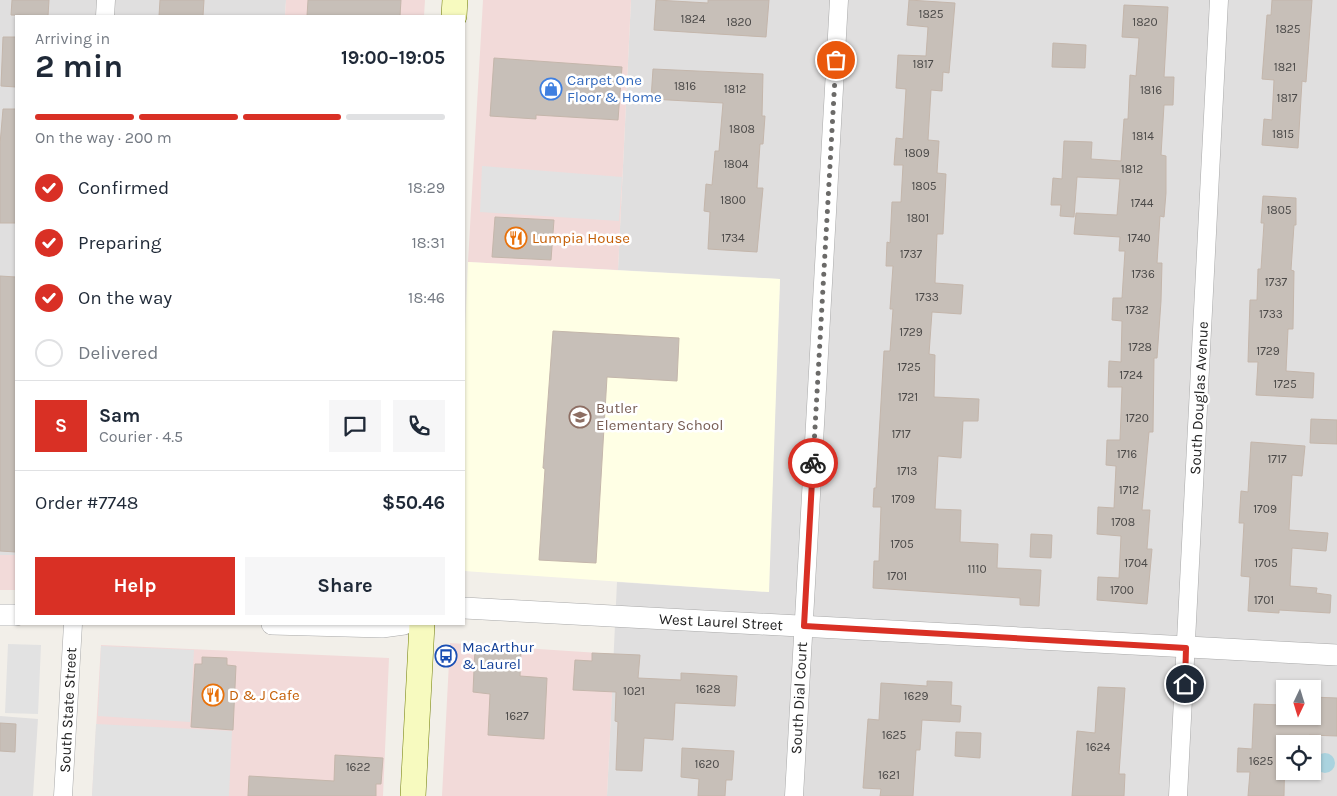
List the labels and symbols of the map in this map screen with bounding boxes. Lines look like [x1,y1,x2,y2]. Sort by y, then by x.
house number: 1825 [918,7,944,21]
house number: 1824 [681,12,706,26]
house number: 1820 [726,15,752,29]
house number: 1820 [1132,15,1158,29]
house number: 1825 [1275,22,1301,36]
pin [815,39,857,81]
house number: 1817 [913,57,934,71]
house number: 1821 [1274,60,1296,74]
place label: Carpet One Floor & Home [567,71,662,106]
shop icon: Carpet One Floor & Home [539,77,563,101]
house number: 1816 [674,79,696,93]
house number: 1812 [724,82,746,96]
house number: 1816 [1140,83,1162,97]
house number: 1817 [1277,91,1298,105]
house number: 1808 [729,122,755,136]
house number: 1815 [1272,127,1294,141]
house number: 1814 [1132,129,1154,143]
house number: 1809 [904,146,930,160]
house number: 1804 [723,157,749,171]
house number: 1812 [1121,162,1143,176]
house number: 1805 [911,179,937,193]
house number: 1800 [720,193,746,207]
house number: 1744 [1130,196,1154,210]
house number: 1805 [1266,203,1292,217]
house number: 1801 [907,211,929,225]
restaurant icon: Lumpia House [504,226,528,250]
place label: Lumpia House [532,229,630,247]
house number: 1734 [721,231,745,245]
house number: 1740 [1127,231,1151,245]
house number: 1737 [900,247,923,261]
house number: 1736 [1131,267,1155,281]
house number: 1737 [1265,275,1288,289]
house number: 1733 [915,290,939,304]
house number: 1732 [1125,303,1149,317]
house number: 1733 [1259,307,1283,321]
street label: South Douglas Avenue [1186,321,1212,475]
house number: 1729 [899,325,923,339]
house number: 1728 [1128,340,1152,354]
house number: 1729 [1256,344,1280,358]
house number: 1725 [897,360,921,374]
house number: 1724 [1119,368,1143,382]
house number: 1725 [1273,377,1297,391]
house number: 1721 [898,390,918,404]
place label: Butler Elementary School [596,399,723,434]
school or university icon: Butler Elementary School [568,405,592,429]
house number: 1720 [1125,411,1149,425]
house number: 1717 [891,427,911,441]
courier [788,438,838,488]
house number: 1716 [1117,447,1137,461]
house number: 1717 [1267,452,1287,466]
house number: 1713 [897,464,917,478]
house number: 1712 [1119,483,1139,497]
house number: 1709 [891,492,915,506]
house number: 1709 [1253,502,1277,516]
house number: 1708 [1111,515,1135,529]
house number: 1705 [890,537,914,551]
house number: 1704 [1124,556,1148,570]
house number: 1705 [1254,556,1278,570]
house number: 1110 [967,562,987,576]
house number: 1701 [887,569,907,583]
house number: 1700 [1110,583,1134,597]
house number: 1701 [1254,593,1274,607]
street label: West Laurel Street [659,610,784,634]
place label: MacArthur & Laurel [462,638,535,673]
street label: South Dial Court [787,641,811,755]
bus stop icon: MacArthur & Laurel [434,644,458,668]
street label: South State Street [56,646,80,773]
pin [1164,663,1206,705]
north arrow [1276,680,1321,725]
house number: 1628 [695,682,721,696]
restaurant icon: D & J Cafe [201,683,225,707]
house number: 1021 [623,684,645,698]
place label: D & J Cafe [229,686,300,704]
house number: 1629 [904,689,928,703]
house number: 1627 [505,709,529,723]
house number: 1625 [882,728,907,742]
house number: 1624 [1086,740,1111,754]
house number: 1625 [1249,754,1274,768]
house number: 1620 [695,757,719,771]
house number: 1622 [346,760,370,774]
house number: 1621 [878,768,900,782]

